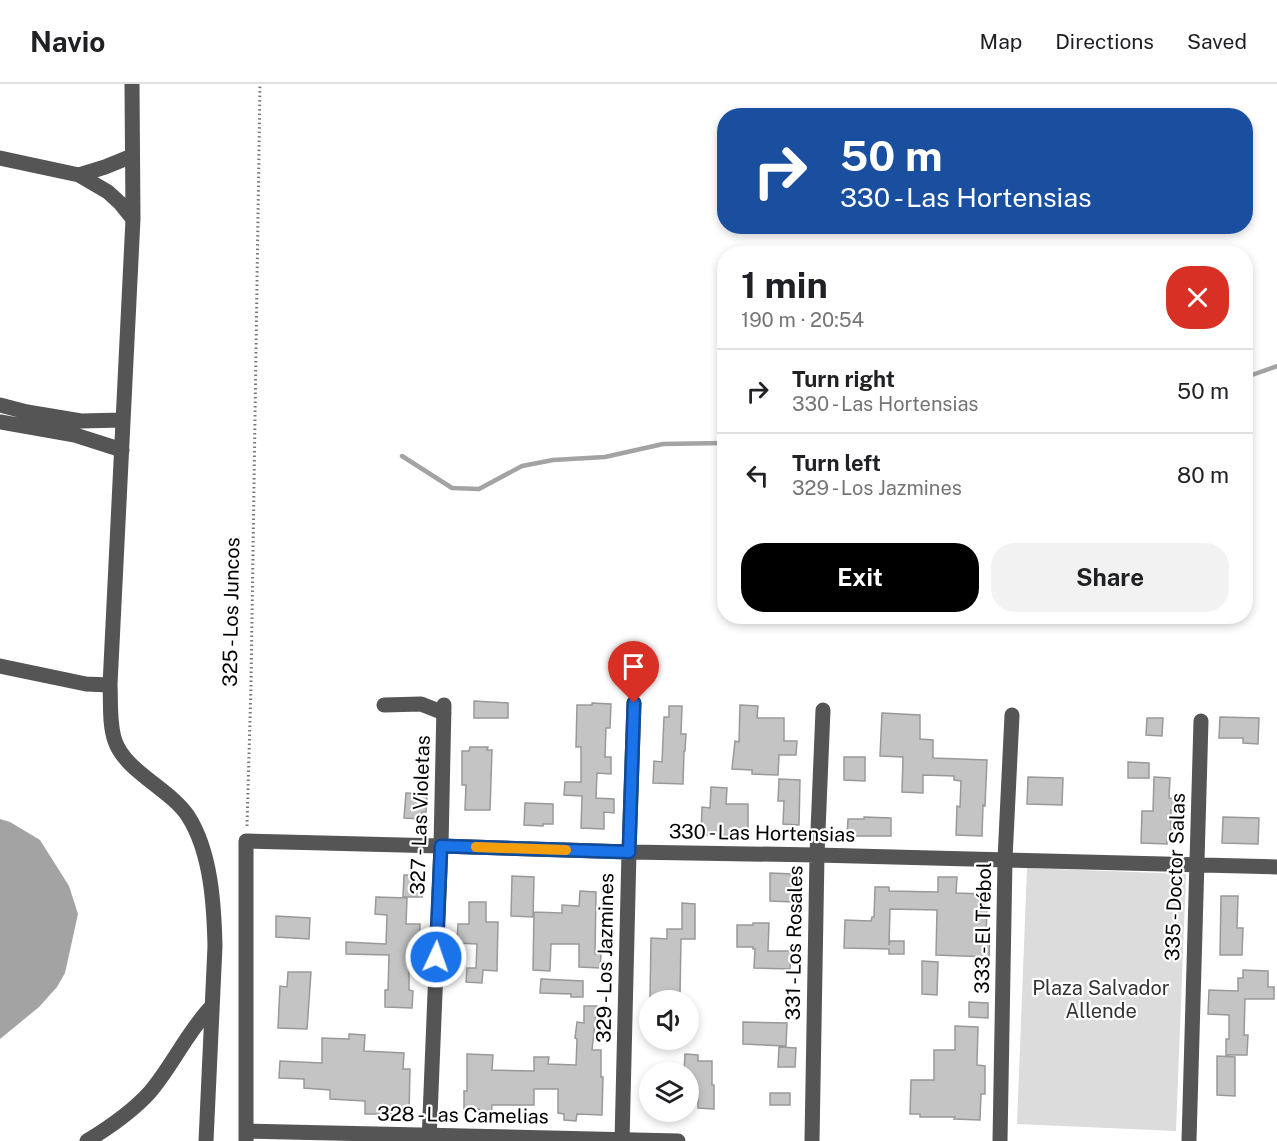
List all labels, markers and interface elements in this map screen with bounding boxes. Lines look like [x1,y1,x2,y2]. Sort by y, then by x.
text: Navio [30,25,105,58]
text: Map [980,29,1022,54]
text: Directions [1055,29,1154,54]
text: Saved [1187,29,1247,54]
text: 50 m [840,131,943,180]
icon: right [741,132,819,210]
text: 330 - Las Hortensias [840,181,1092,213]
text: 1 min [741,264,828,306]
button: close [1166,266,1229,329]
text: 190 m · 20:54 [741,308,864,332]
text: Turn right [792,366,895,392]
icon: right [741,375,774,408]
text: 50 m [1177,378,1229,404]
text: 330 - Las Hortensias [792,392,978,416]
text: Turn left [792,450,881,476]
icon: left [741,459,774,492]
text: 80 m [1177,462,1229,488]
text: 329 - Los Jazmines [792,476,962,500]
street label: 325 - Los Juncos [218,537,244,687]
button: Exit [741,543,979,612]
button: Share [991,543,1229,612]
pin [608,641,659,703]
icon: arrive [617,650,650,683]
street label: 327 - Las Violetas [405,735,435,895]
street label: 335 - Doctor Salas [1160,793,1190,961]
street label: 330 - Las Hortensias [669,819,855,847]
street label: 333 - El Trébol [970,862,996,994]
street label: 331 - Los Rosales [781,865,807,1021]
street label: 329 - Los Jazmines [592,873,618,1043]
position arrow [404,925,468,989]
park label: Plaza Salvador Allende [1032,976,1170,1023]
map controls [639,990,699,1122]
button: sound [639,990,699,1050]
button: layers [639,1062,699,1122]
street label: 328 - Las Camelias [377,1102,549,1128]

